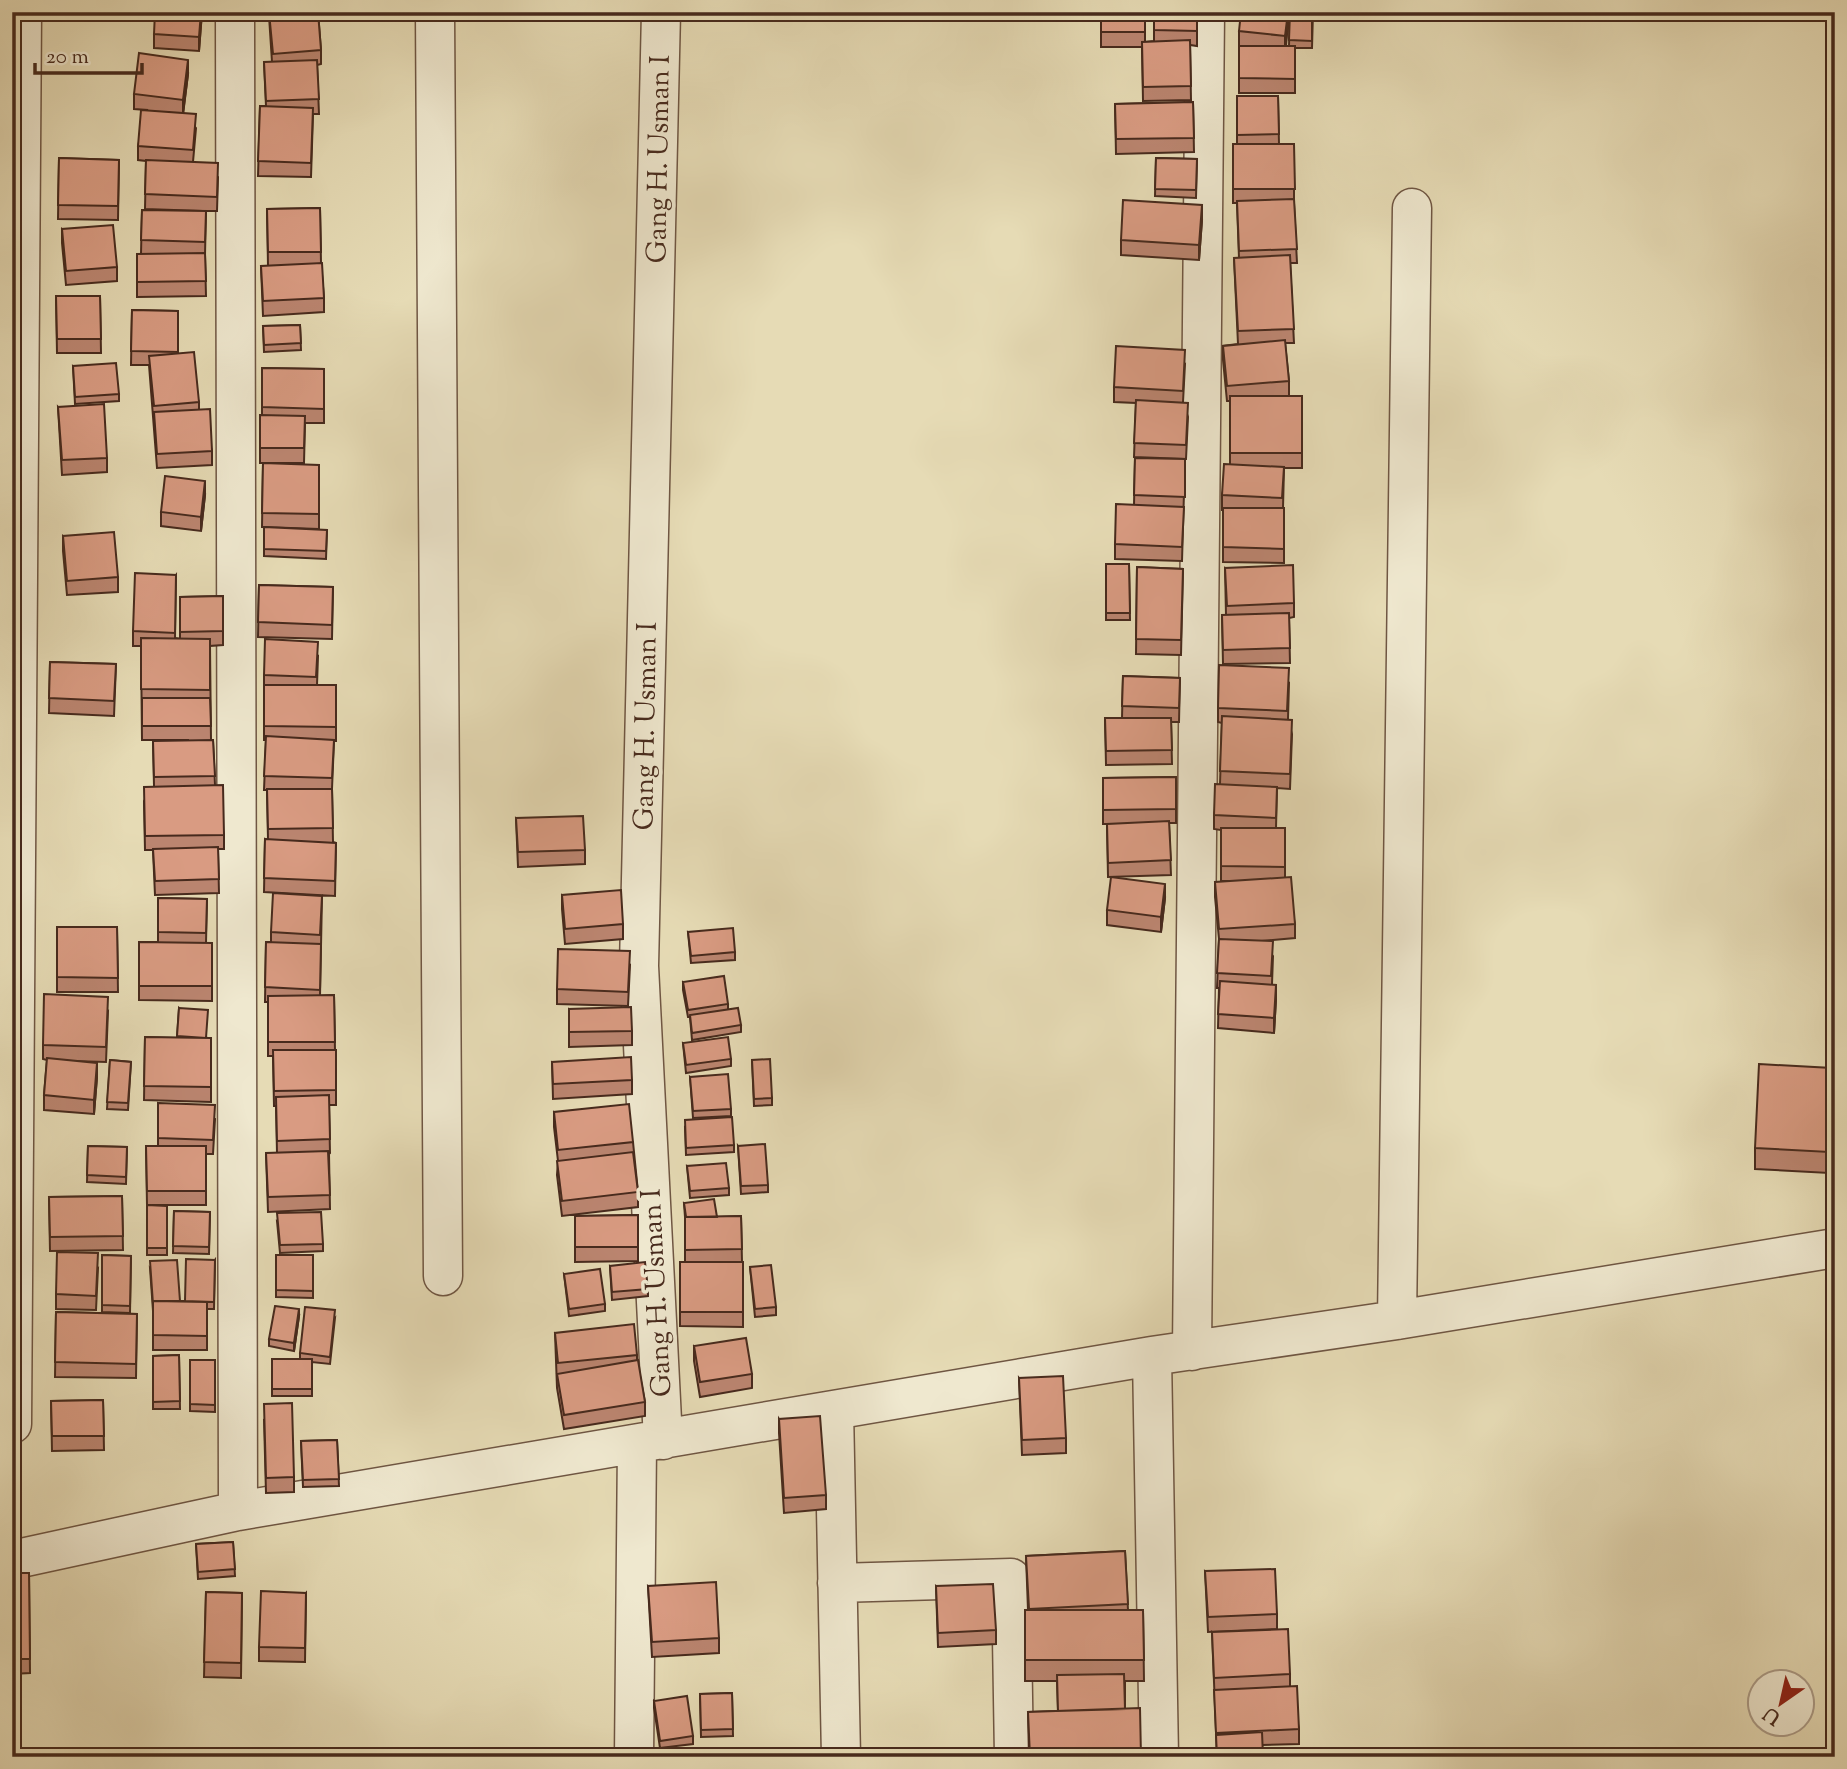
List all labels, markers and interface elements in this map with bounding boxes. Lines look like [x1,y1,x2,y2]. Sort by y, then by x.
scale bar [35,32,142,76]
text: 20 m [46,43,89,73]
street label: Gang H. Usman I [638,54,682,264]
street label: Gang H. Usman I [625,621,669,831]
street label: Gang H. Usman I [633,1188,683,1398]
north arrow [1745,1668,1815,1738]
text: U [1759,1699,1787,1731]

